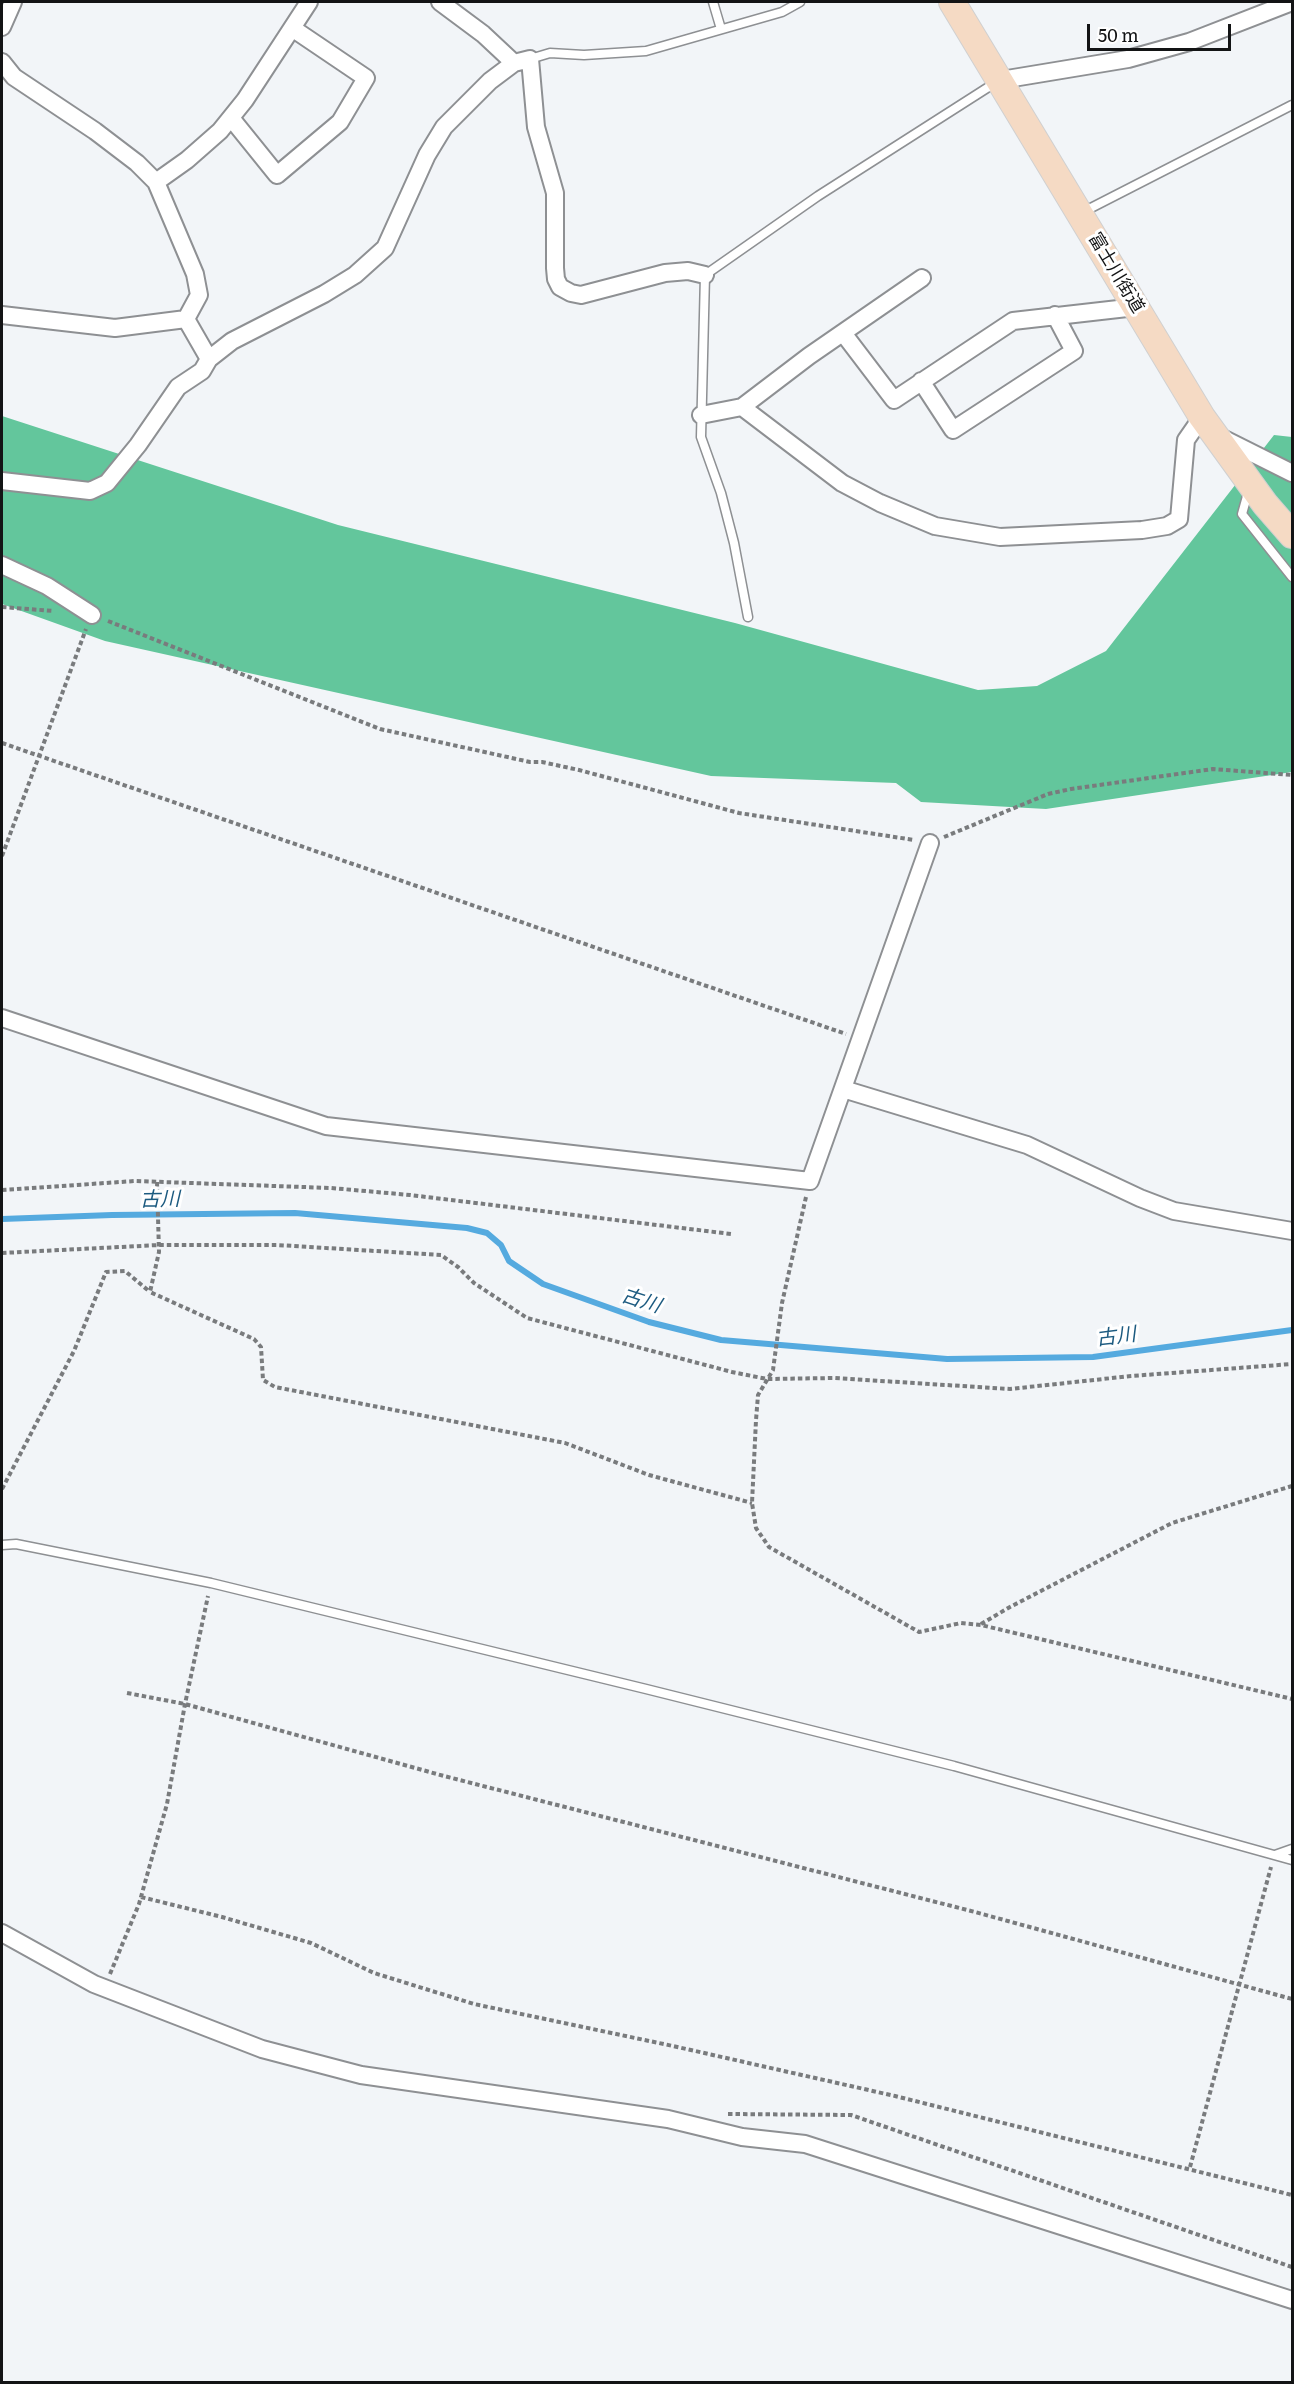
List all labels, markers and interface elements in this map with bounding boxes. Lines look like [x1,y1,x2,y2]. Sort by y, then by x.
scale bar [1090,12,1234,50]
text: 50 m [1098,21,1139,48]
street label: 富士川街道 [1084,229,1148,317]
water label: 古川 [140,1188,180,1212]
water label: 古川 [618,1283,664,1319]
water label: 古川 [1095,1323,1137,1351]

